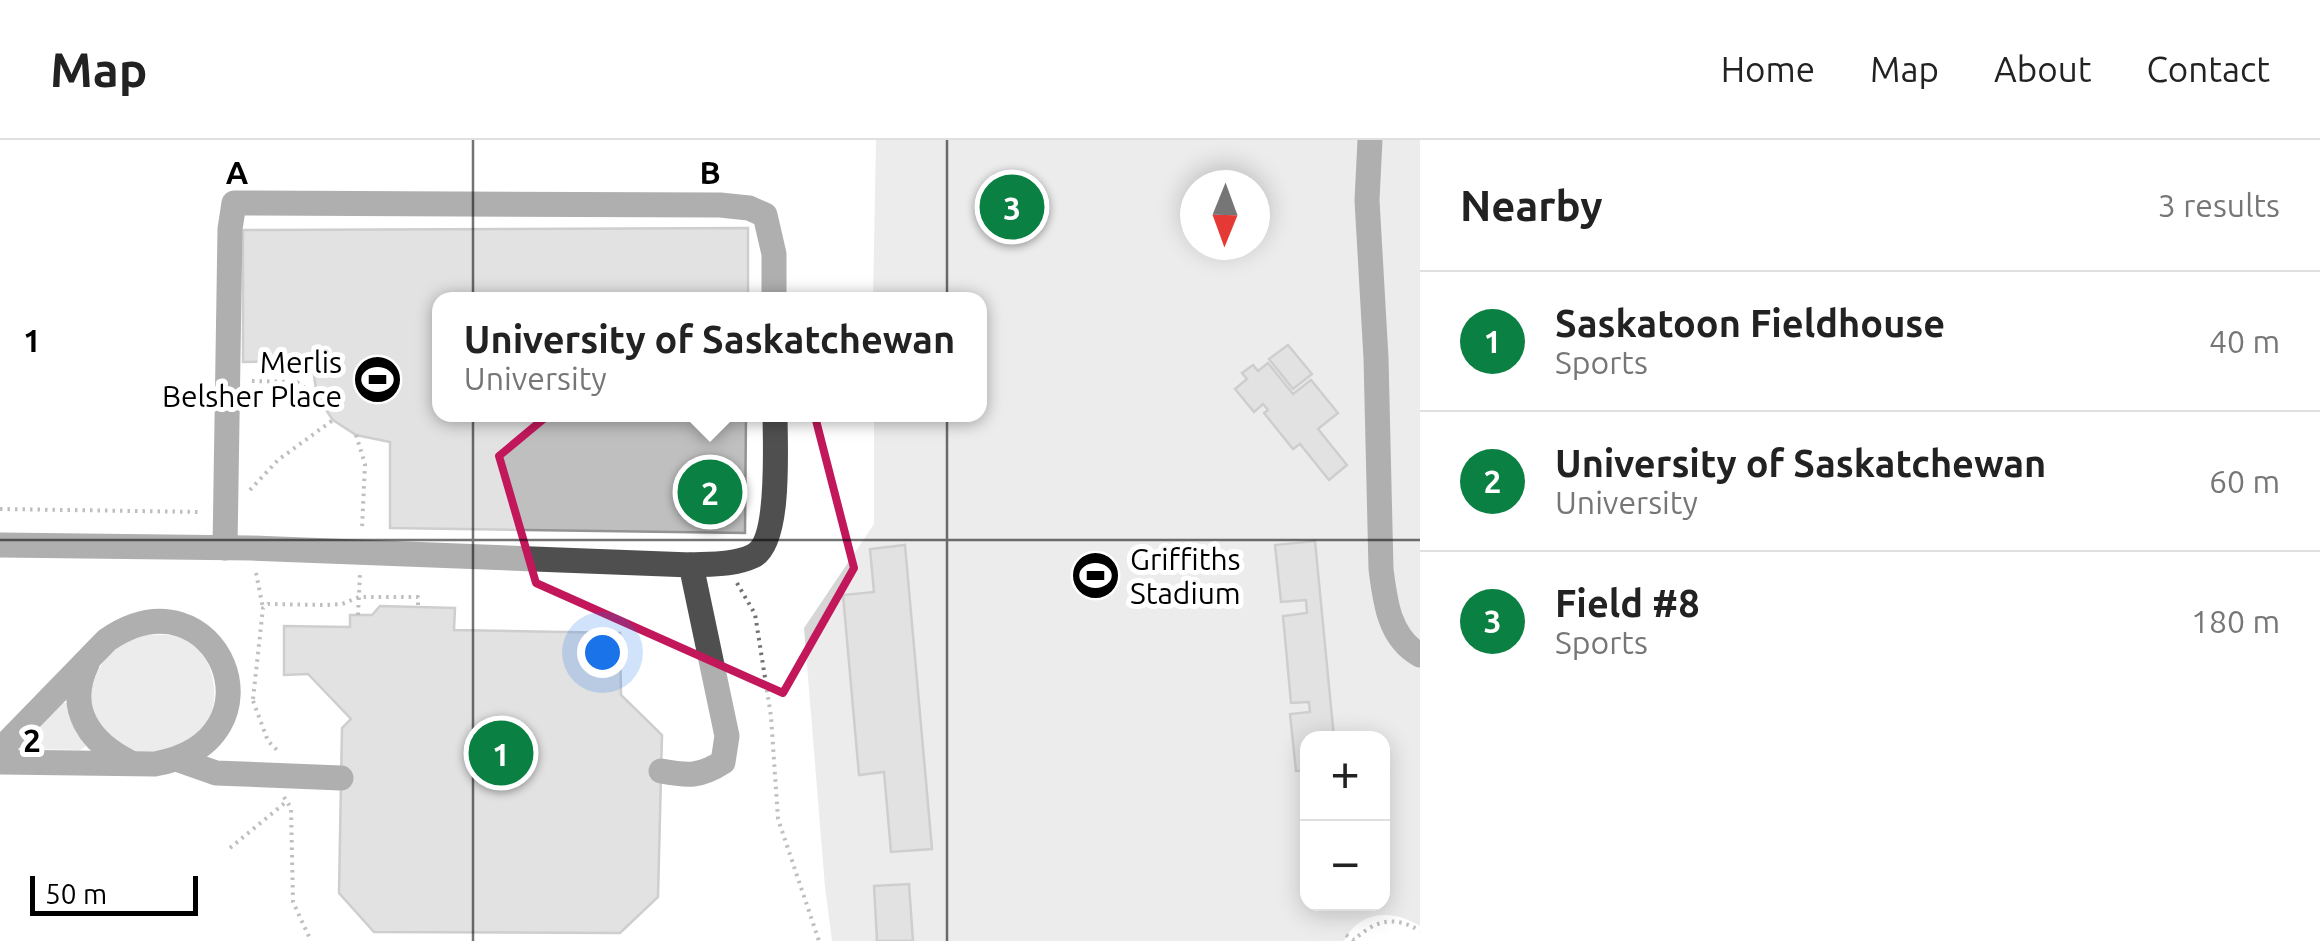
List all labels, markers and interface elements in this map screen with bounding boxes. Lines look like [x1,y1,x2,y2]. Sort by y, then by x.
text: Map [50,42,148,96]
text: Home [1721,49,1815,89]
text: Map [1870,49,1939,89]
text: About [1994,49,2091,89]
text: Contact [2146,49,2270,89]
text: A [226,154,249,190]
text: B [699,154,721,190]
pin: 3 [980,170,1044,244]
north arrow [1180,170,1270,260]
text: Nearby [1460,182,1603,229]
text: 3 results [2158,187,2280,223]
popup [432,292,987,422]
text: Saskatoon Fieldhouse [1555,302,1945,344]
text: University of Saskatchewan [464,318,955,360]
text: 1 [23,322,41,358]
text: 1 [1483,323,1502,359]
text: 40 m [2209,323,2280,359]
text: Sports [1555,344,1648,380]
place label: Merlis Belsher Place [162,345,342,413]
sports icon: Merlis Belsher Place [351,353,403,405]
text: University [464,360,607,396]
text: University of Saskatchewan [1555,442,2046,484]
pin: 2 [678,454,742,530]
text: 2 [1483,463,1502,499]
text: 60 m [2209,463,2280,499]
text: University [1555,484,1698,520]
place label: Griffiths Stadium [1130,542,1241,610]
sports icon: Griffiths Stadium [1069,550,1121,602]
text: Field #8 [1555,582,1700,624]
text: 3 [1483,603,1502,639]
text: 180 m [2191,603,2280,639]
text: Sports [1555,624,1648,660]
your location [577,627,628,678]
pin: 1 [468,716,534,790]
text: 2 [23,722,41,758]
map controls [1300,731,1390,911]
button: + [1300,731,1390,821]
button: − [1300,821,1390,911]
scale bar [30,871,198,916]
text: 50 m [45,878,107,909]

